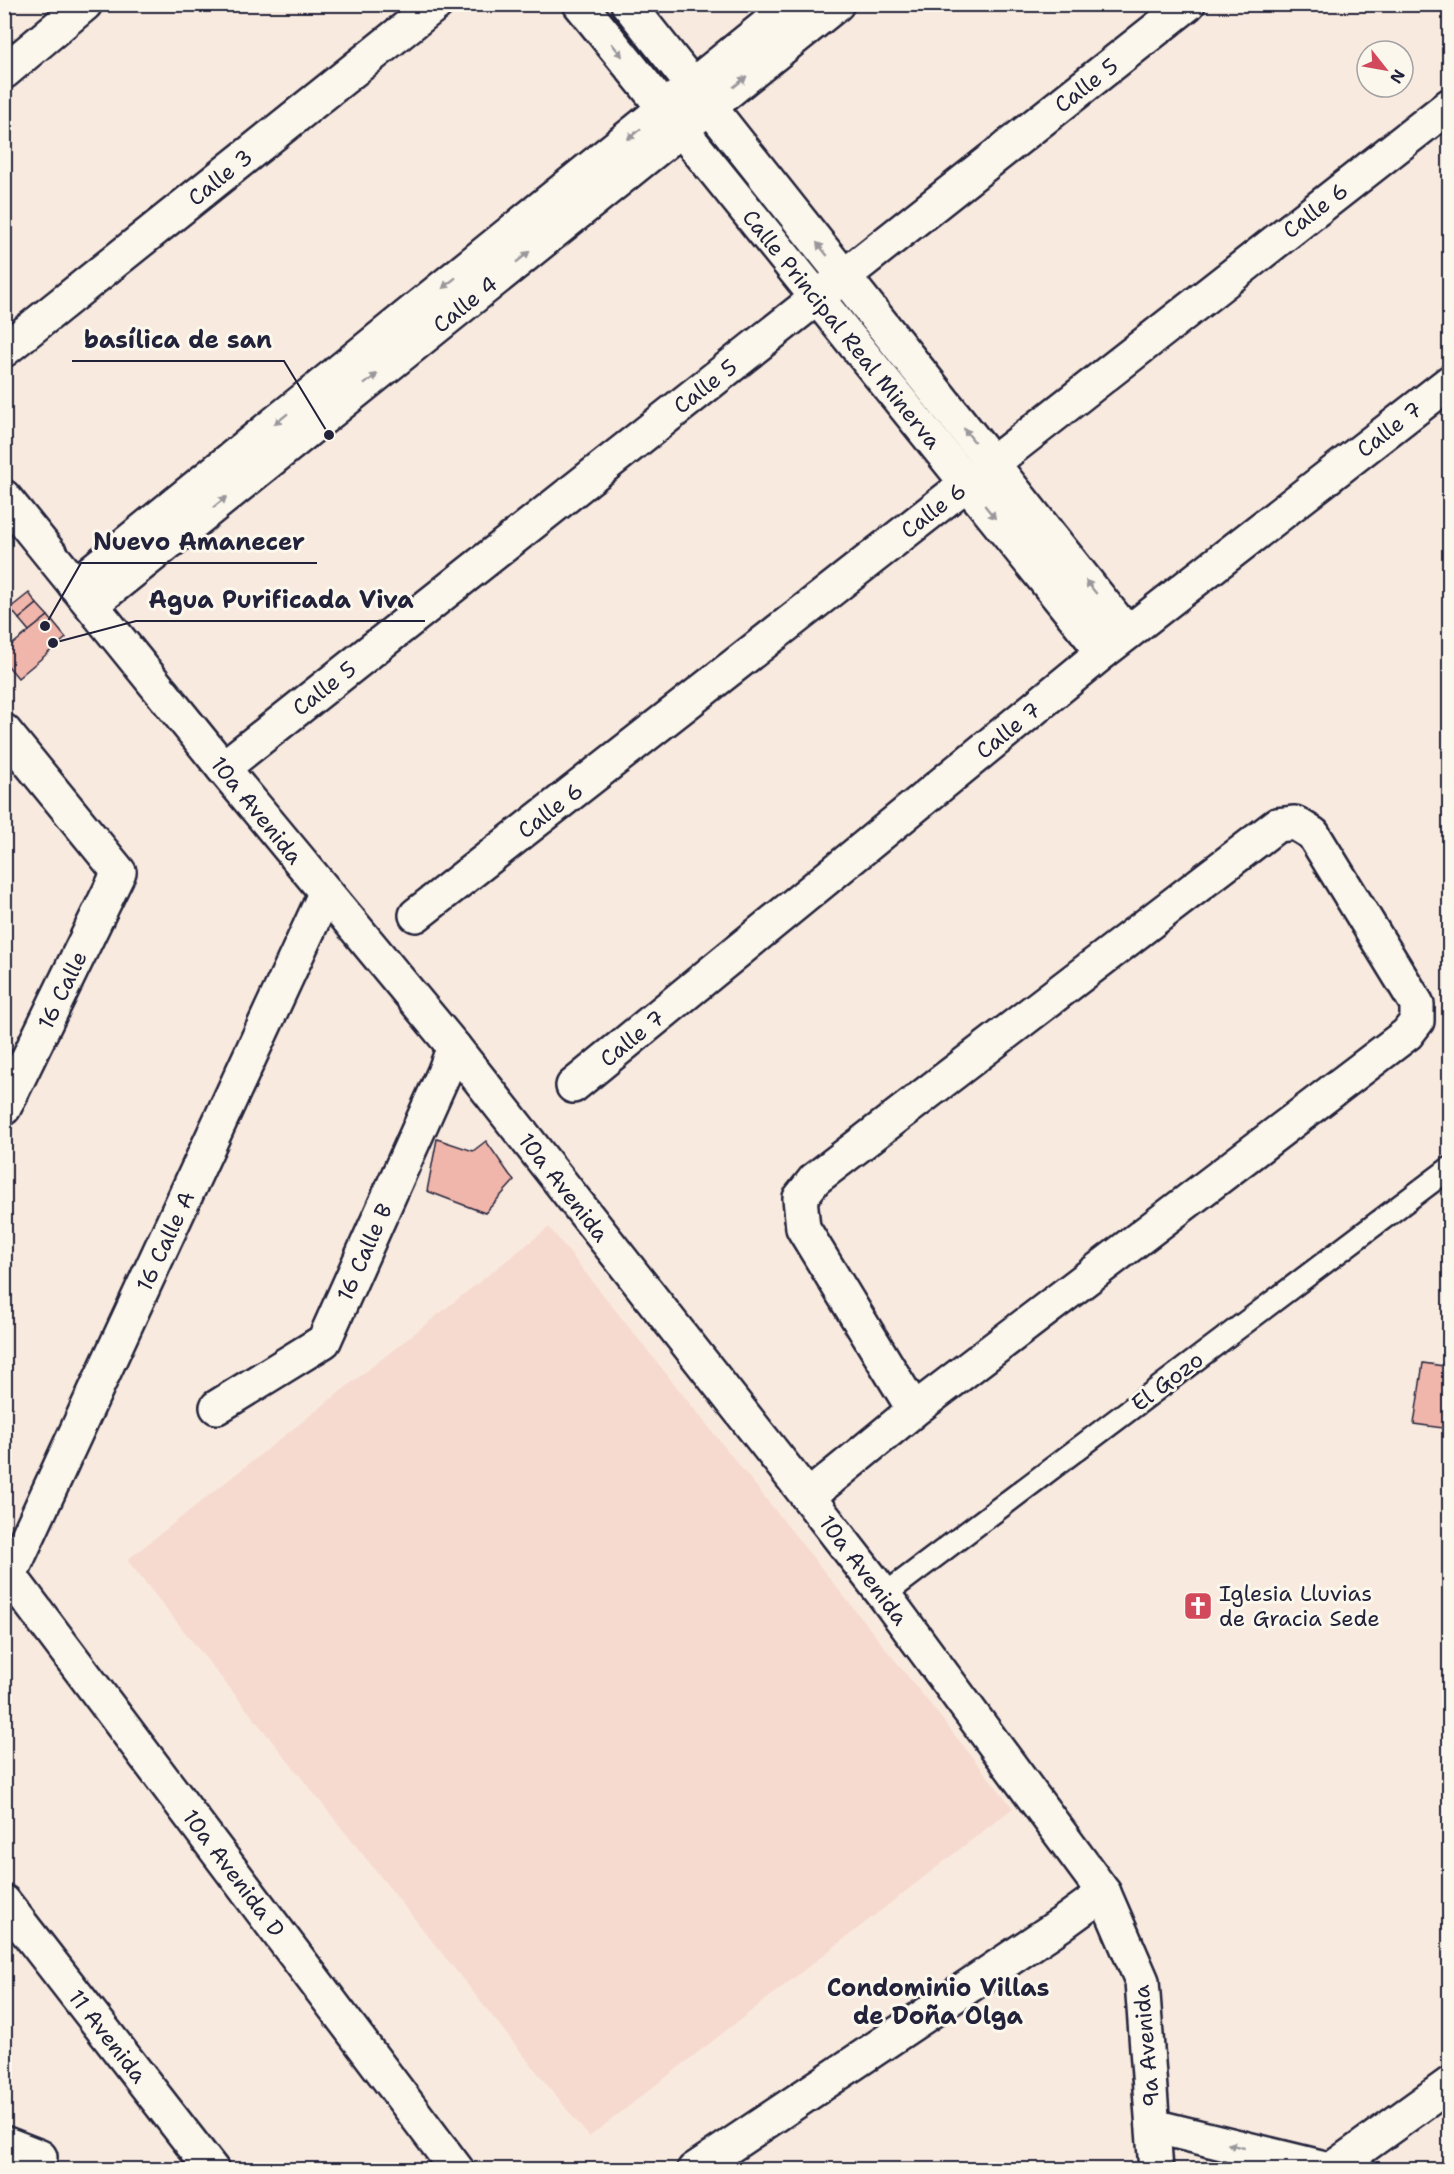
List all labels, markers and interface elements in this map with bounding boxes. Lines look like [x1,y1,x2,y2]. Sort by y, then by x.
north arrow [1355,39,1415,99]
one-way arrow [610,42,623,57]
street label: Calle 5 [1049,51,1124,119]
text: N [1385,66,1410,87]
one-way arrow [733,76,748,88]
one-way arrow [626,128,642,141]
street label: Calle 3 [182,142,259,212]
street label: Calle 6 [1277,176,1354,245]
street label: Calle Principal Real Minerva [736,204,948,455]
one-way arrow [816,241,829,257]
one-way arrow [515,250,531,263]
street label: Calle 4 [427,269,504,339]
one-way arrow [442,276,457,289]
callout: basílica de san [72,319,284,361]
text: basílica de san [84,324,272,356]
street label: Calle 5 [668,352,743,420]
one-way arrow [364,374,379,386]
street label: Calle 7 [1351,395,1428,464]
one-way arrow [273,412,289,425]
one-way arrow [963,427,976,443]
street label: Calle 6 [895,476,972,545]
one-way arrow [212,496,227,508]
one-way arrow [983,505,995,520]
callout: Nuevo Amanecer [81,521,317,563]
text: Nuevo Amanecer [93,526,305,558]
callout: Agua Purificada Viva [136,579,425,621]
one-way arrow [1085,580,1097,595]
text: Agua Purificada Viva [148,584,414,616]
street label: Calle 5 [287,654,362,722]
street label: Calle 7 [970,695,1047,765]
street label: 10a Avenida [204,750,309,870]
street label: Calle 6 [512,776,589,845]
street label: 16 Calle [31,946,94,1034]
street label: Calle 7 [594,1003,671,1073]
street label: 10a Avenida [512,1127,615,1248]
street label: 16 Calle A [130,1187,201,1296]
street label: 16 Calle B [330,1199,399,1306]
street label: El Gozo [1125,1345,1209,1418]
street label: 10a Avenida [813,1509,915,1631]
place label: Iglesia Lluvias de Gracia Sede [1219,1579,1380,1633]
church icon: Iglesia Lluvias de Gracia Sede [1182,1590,1214,1622]
street label: 10a Avenida D [176,1804,291,1943]
district label: Condominio Villas de Doña Olga [827,1972,1049,2032]
street label: 9a Avenida [1127,1983,1166,2108]
street label: 11 Avenida [62,1984,153,2089]
one-way arrow [1226,2140,1245,2150]

